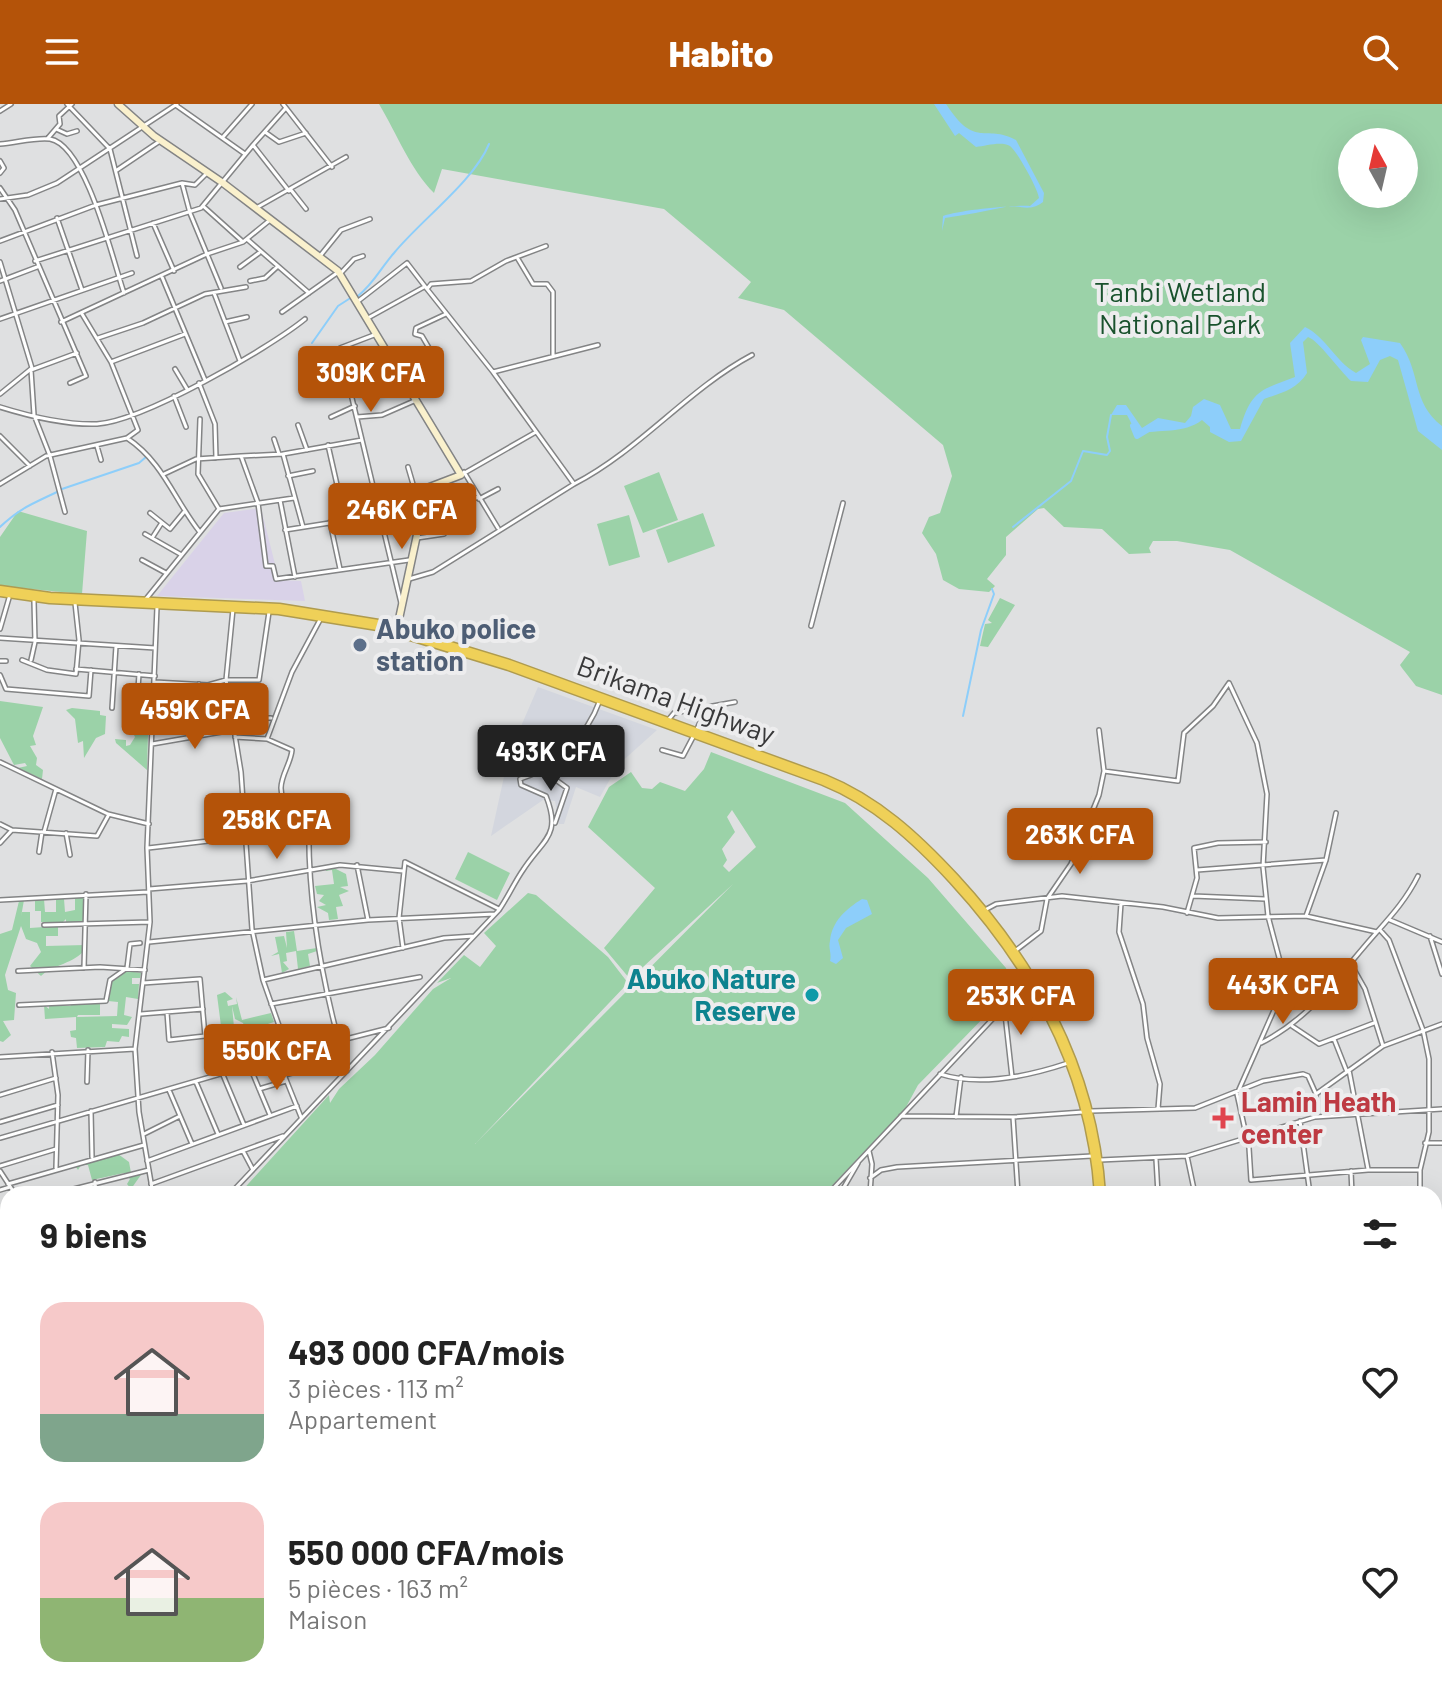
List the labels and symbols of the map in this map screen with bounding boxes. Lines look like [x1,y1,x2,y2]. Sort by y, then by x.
north arrow [1338,128,1418,208]
park label: Tanbi Wetland National Park [1094,274,1266,340]
pin: 309K CFA [288,346,454,414]
pin: 246K CFA [319,483,485,551]
place label: Abuko police station [376,611,536,677]
marker: Abuko police station [351,636,369,654]
street label: Brikama Highway [573,647,780,751]
pin: 459K CFA [112,683,278,751]
pin: 493K CFA [468,725,634,793]
pin: 258K CFA [194,793,360,861]
pin: 263K CFA [997,808,1163,876]
pin: 443K CFA [1200,958,1366,1026]
place label: Abuko Nature Reserve [627,961,796,1027]
pin: 253K CFA [938,969,1104,1037]
marker: Abuko Nature Reserve [803,986,821,1004]
pin: 550K CFA [194,1024,360,1092]
place label: Lamin Heath center [1241,1084,1396,1150]
marker: Lamin Heath center [1212,1107,1234,1129]

